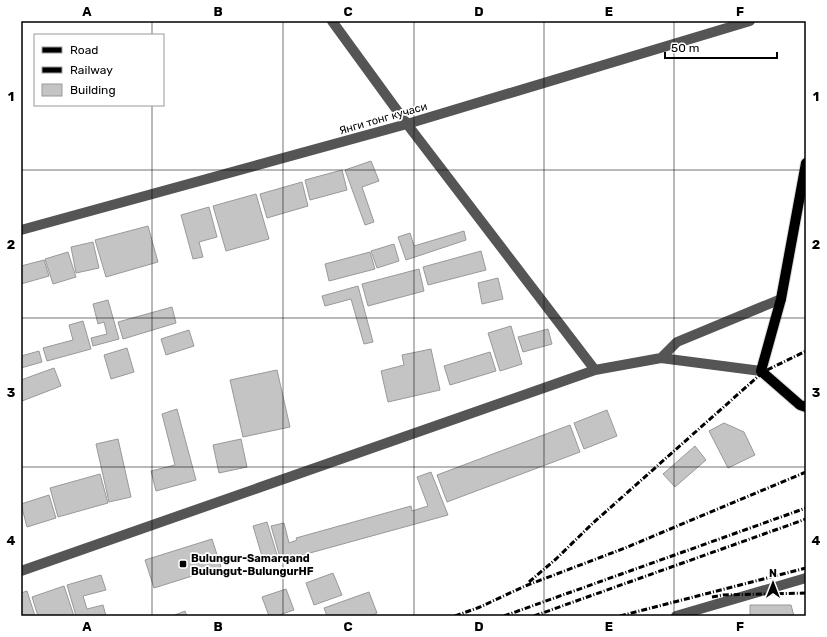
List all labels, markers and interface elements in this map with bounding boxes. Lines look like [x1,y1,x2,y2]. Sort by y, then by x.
text: A [82,4,92,19]
text: B [213,4,223,19]
text: C [343,4,353,19]
text: D [474,4,484,19]
text: E [605,4,613,19]
text: F [736,4,744,19]
legend [34,34,164,106]
scale bar [665,34,777,60]
text: 50 m [671,41,699,55]
text: Road [70,43,98,57]
text: Railway [70,63,113,77]
text: Building [70,83,116,97]
text: 1 [8,89,14,104]
text: 1 [813,89,819,104]
street label: Янги тонг кучаси [338,100,429,137]
text: 2 [7,237,15,252]
text: 2 [812,237,820,252]
text: 3 [7,385,16,400]
text: 3 [812,385,821,400]
text: 4 [7,533,16,548]
text: 4 [812,533,821,548]
place label: Bulungur-Samarqand Bulungut-BulungurHF [191,552,314,578]
marker: Bulungur-Samarqand Bulungut-BulungurHF [178,559,188,569]
north arrow [753,563,793,603]
text: N [769,567,777,580]
text: A [82,619,92,634]
text: B [213,619,223,634]
text: C [343,619,353,634]
text: D [474,619,484,634]
text: E [605,619,613,634]
text: F [736,619,744,634]

